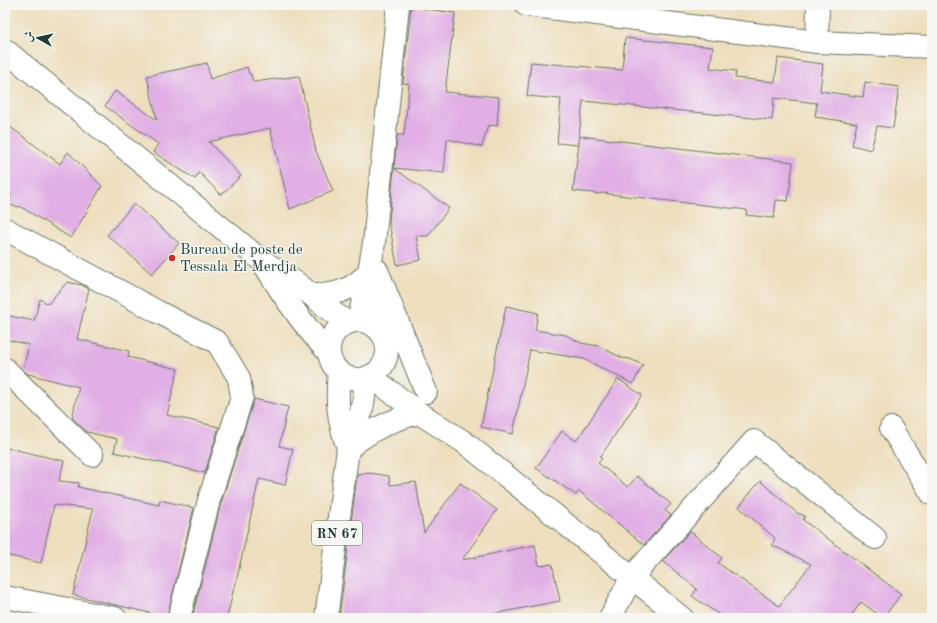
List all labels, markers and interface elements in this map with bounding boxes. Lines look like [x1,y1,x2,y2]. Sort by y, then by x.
north arrow [18,18,58,58]
text: ش [23,31,36,43]
place label: Bureau de poste de Tessala El Merdja [180,243,303,275]
marker: Bureau de poste de Tessala El Merdja [167,253,177,263]
road number: RN 67 [312,521,362,545]

